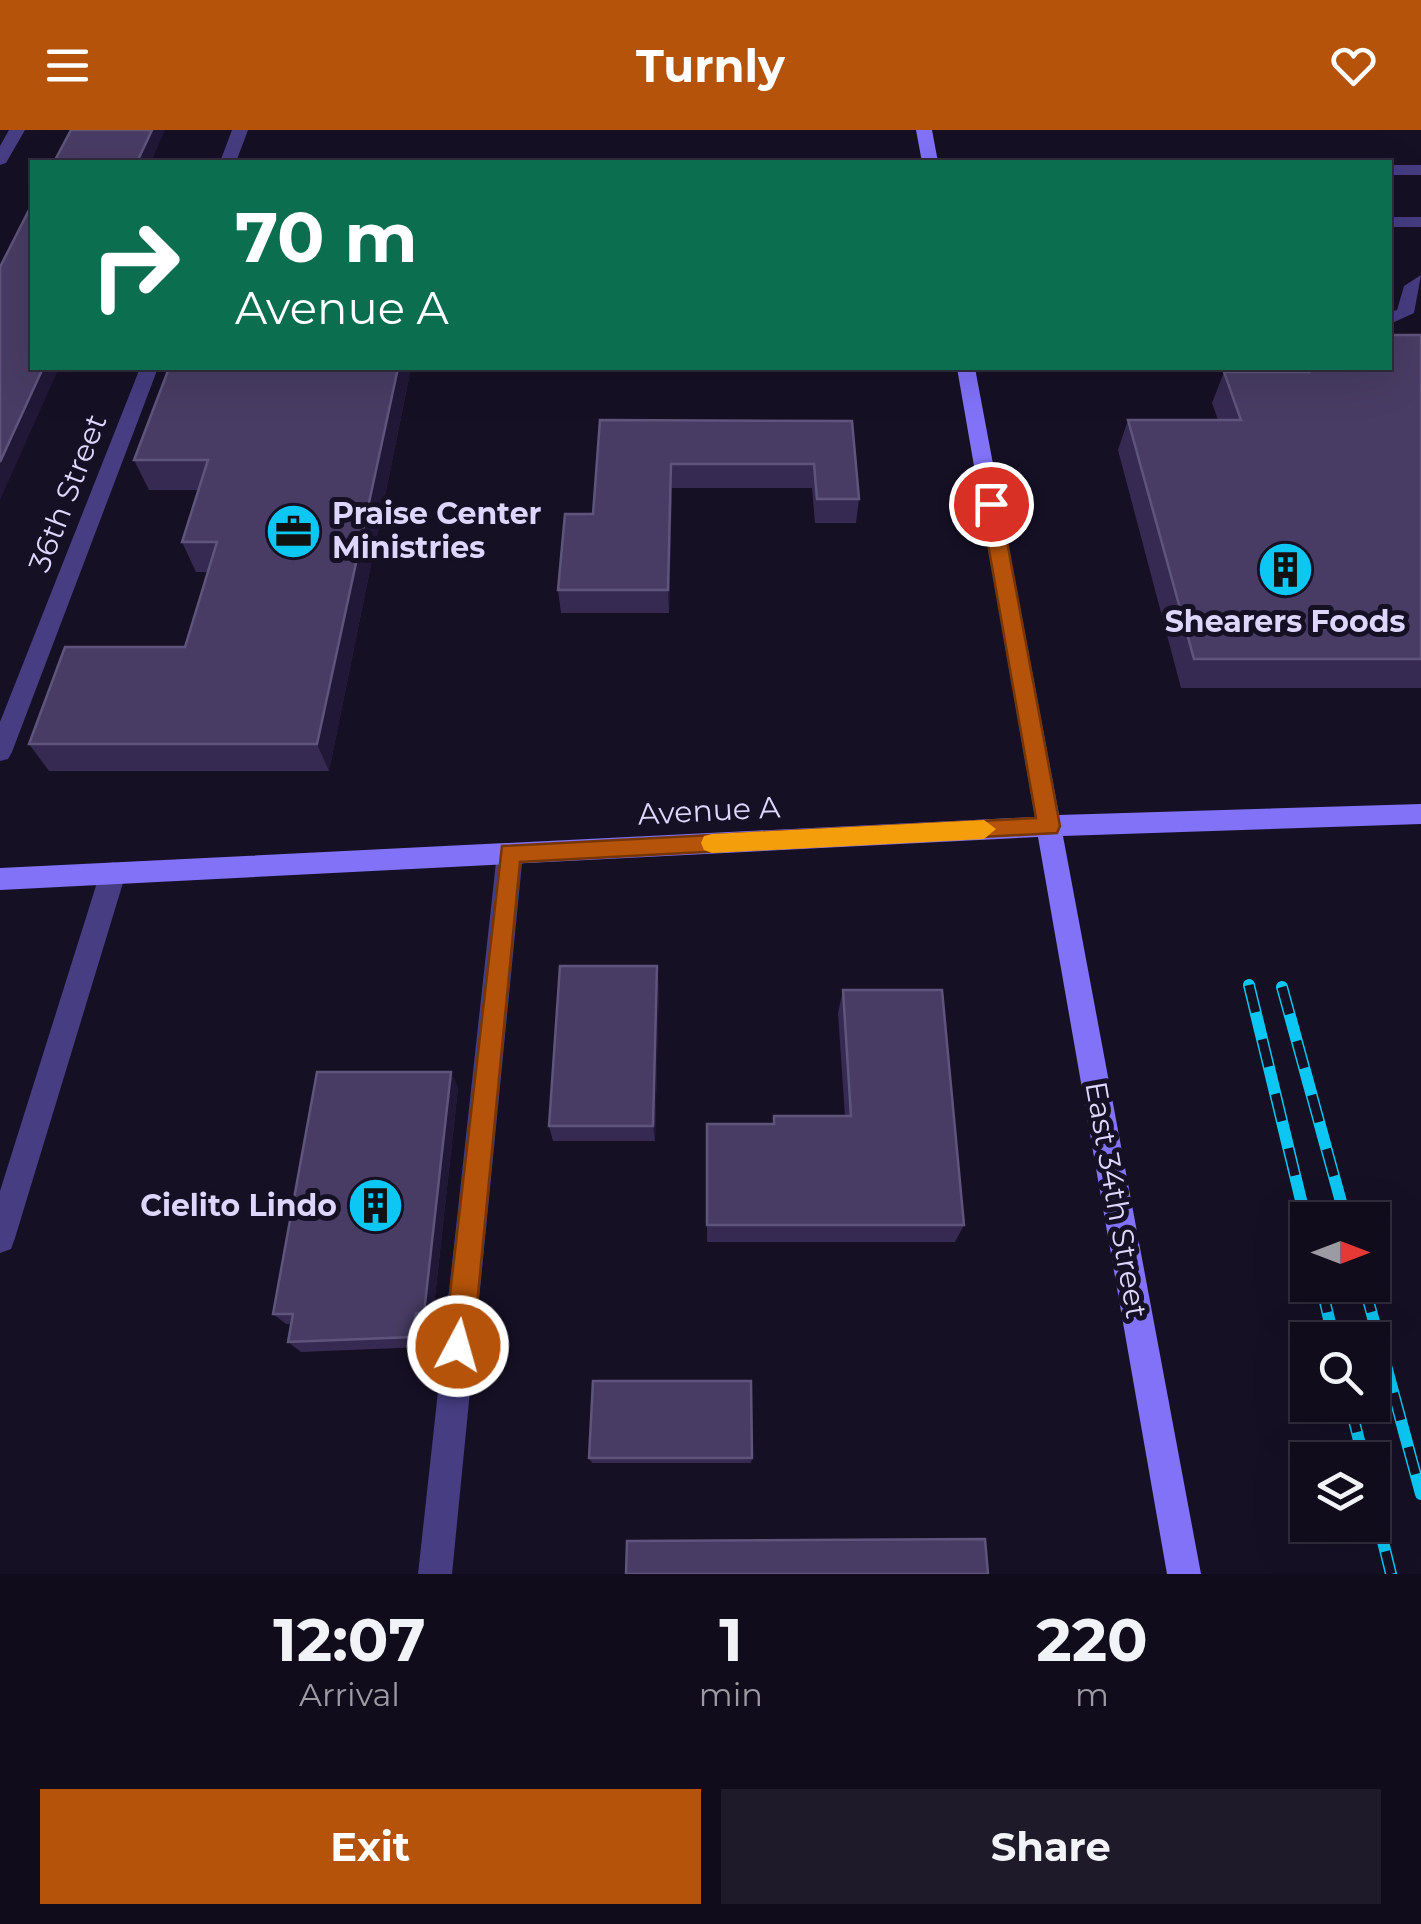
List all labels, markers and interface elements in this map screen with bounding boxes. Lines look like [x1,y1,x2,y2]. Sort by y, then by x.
icon: menu [40,38,95,93]
text: Turnly [636,38,785,93]
icon: heart [1326,38,1381,93]
text: 70 m [235,194,418,280]
icon: right [70,200,200,330]
text: Avenue A [235,280,449,335]
street label: 36th Street [20,409,115,577]
pin [949,462,1034,547]
icon: arrive [964,477,1019,532]
place label: Praise Center Ministries [332,495,542,566]
office icon: Praise Center Ministries [263,501,323,561]
building icon: Shearers Foods [1255,539,1315,599]
place label: Shearers Foods [1165,603,1405,640]
street label: Avenue A [637,788,782,833]
street label: East 34th Street [1077,1079,1156,1321]
building icon: Cielito Lindo [346,1176,406,1236]
place label: Cielito Lindo [140,1187,337,1224]
north arrow [1290,1202,1390,1302]
map controls [1290,1202,1390,1542]
position arrow [406,1294,510,1398]
button: search [1290,1322,1390,1422]
button: layers [1290,1442,1390,1542]
text: 12:07 [273,1603,426,1676]
text: 1 [719,1603,743,1676]
text: 220 [1036,1603,1148,1676]
text: Arrival [299,1675,400,1714]
text: min [699,1675,763,1714]
text: m [1075,1675,1109,1714]
button: Exit [40,1789,701,1904]
button: Share [721,1789,1381,1904]

